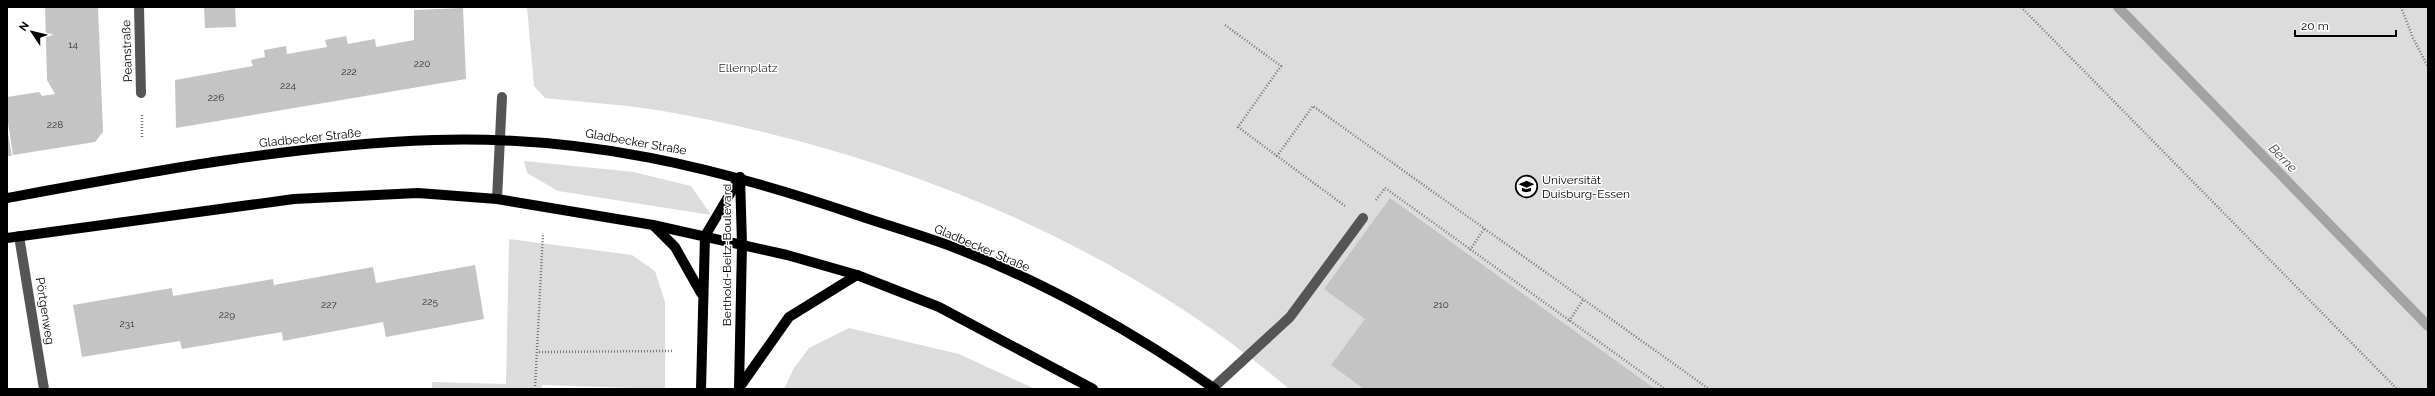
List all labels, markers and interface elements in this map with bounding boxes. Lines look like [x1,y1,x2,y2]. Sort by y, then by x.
north arrow [12,12,52,52]
scale bar [2295,12,2396,38]
text: N [16,19,32,34]
text: 20 m [2301,19,2329,33]
street label: Peanstraße [119,20,135,82]
house number: 14 [68,39,78,50]
house number: 220 [414,58,430,69]
park label: Ellernplatz [718,61,778,75]
house number: 222 [341,66,357,77]
house number: 224 [280,80,296,91]
house number: 226 [208,92,224,103]
house number: 228 [47,119,63,130]
street label: Gladbecker Straße [258,126,362,150]
street label: Gladbecker Straße [584,126,688,158]
water label: Berne [2266,141,2300,175]
place label: Universität Duisburg-Essen [1542,173,1630,201]
school or university icon: Universität Duisburg-Essen [1514,174,1540,200]
street label: Berthold-Beitz-Boulevard [720,184,734,326]
street label: Gladbecker Straße [932,222,1032,274]
street label: Pörtgenweg [33,276,57,346]
house number: 225 [422,296,438,307]
house number: 227 [321,299,338,310]
house number: 210 [1433,299,1449,310]
house number: 229 [219,309,235,320]
house number: 231 [120,318,135,329]

